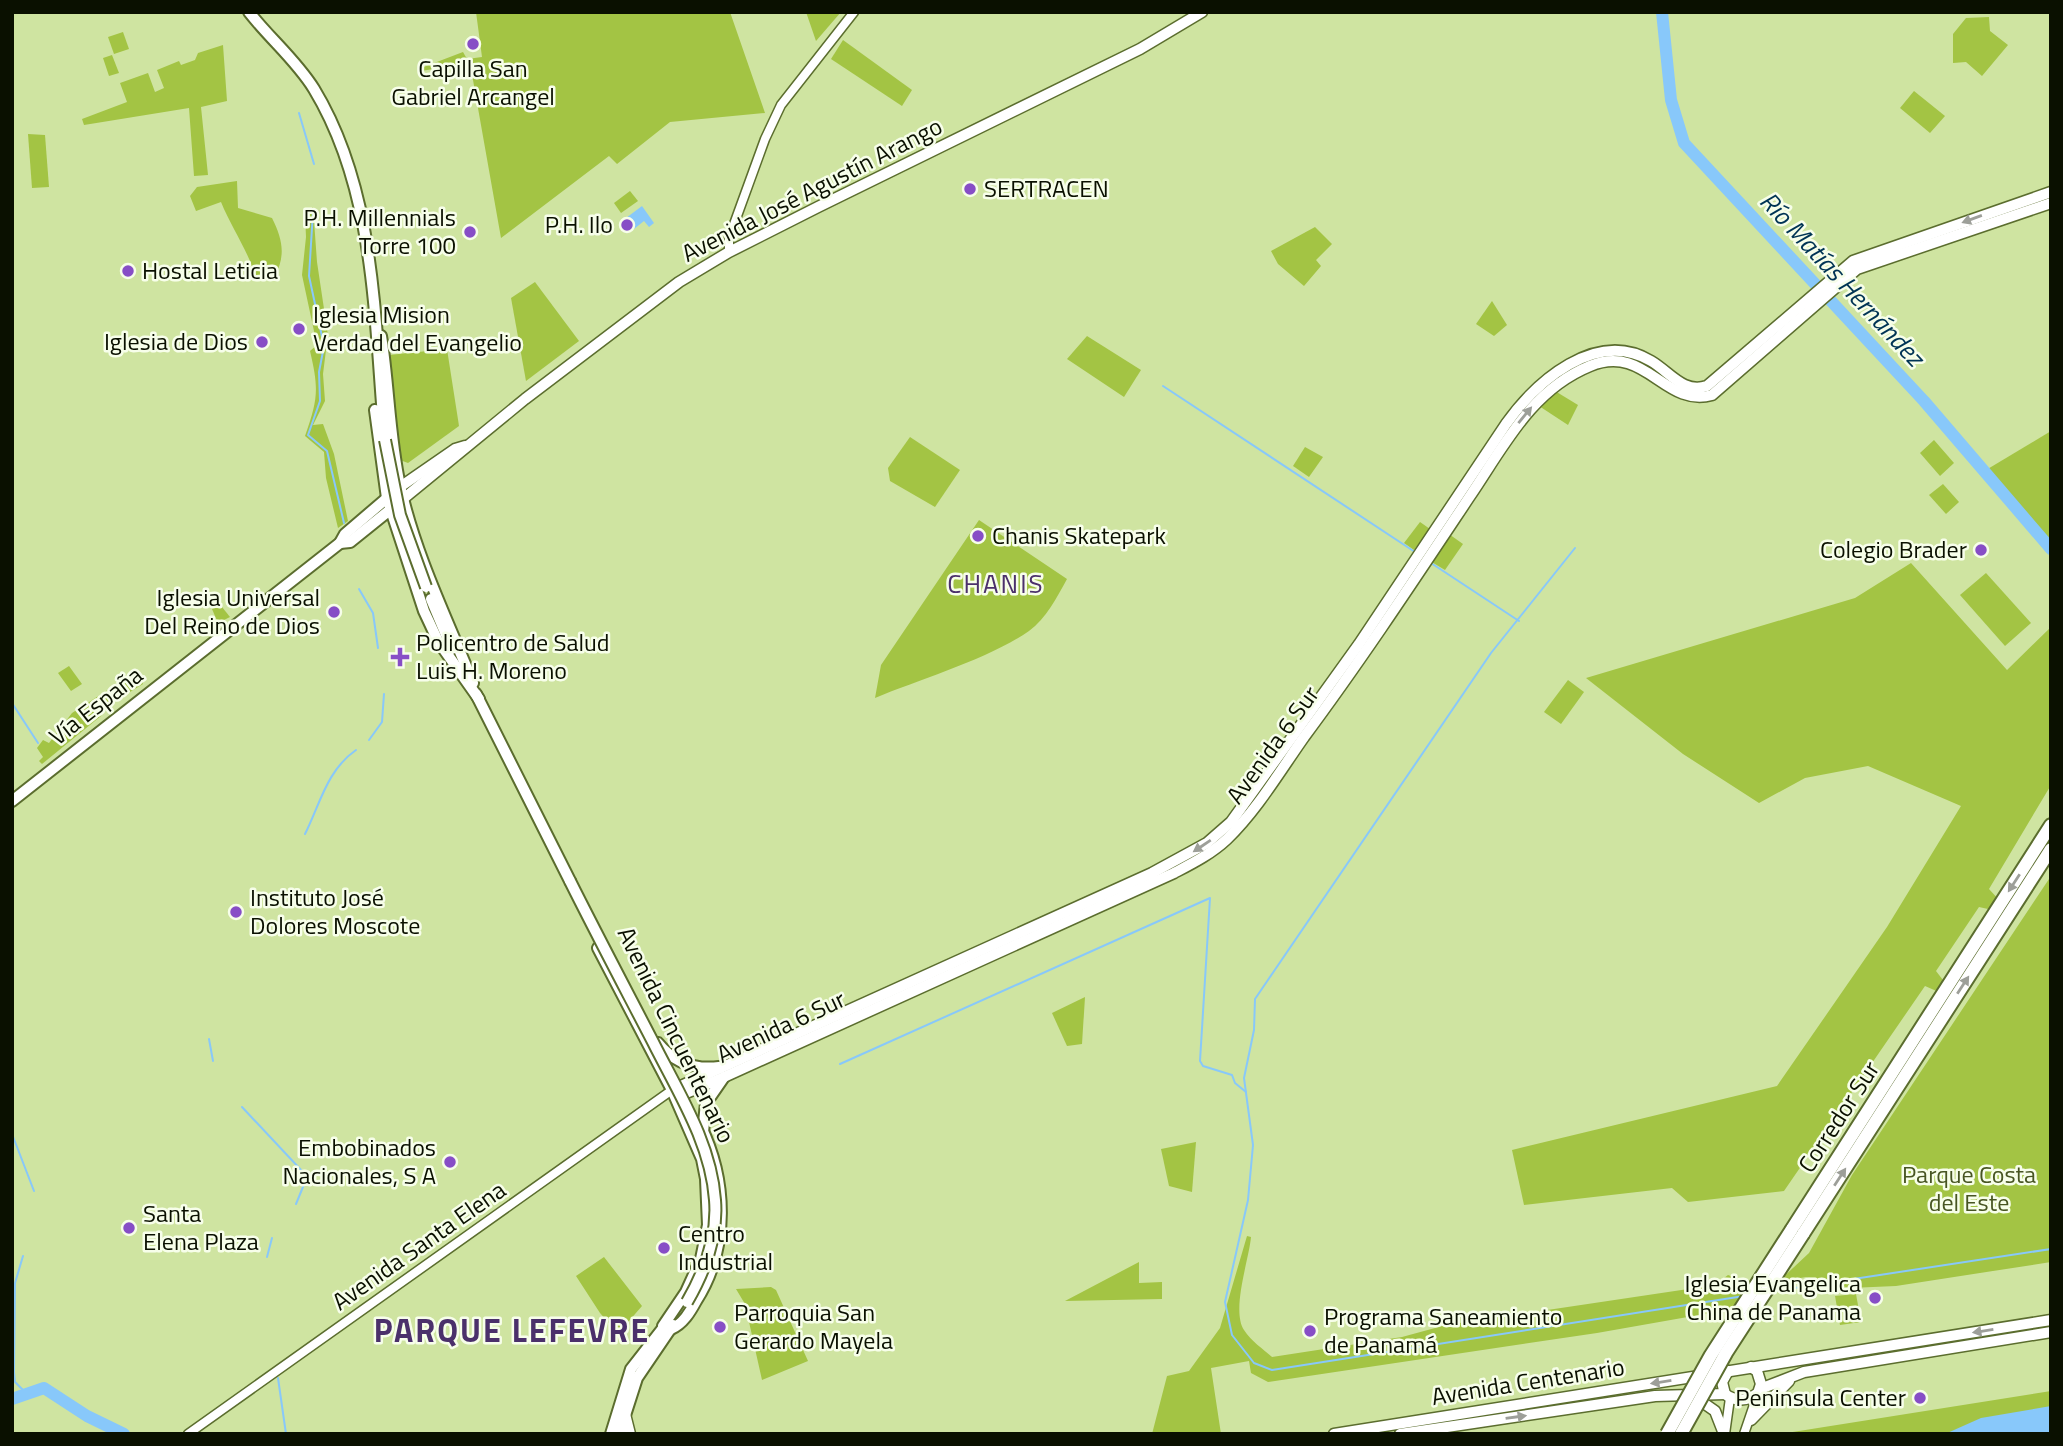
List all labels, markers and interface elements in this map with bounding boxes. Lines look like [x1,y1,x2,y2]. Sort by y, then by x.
marker: Capilla San Gabriel Arcangel [465,36,481,52]
place label: Capilla San Gabriel Arcangel [391,50,555,114]
street label: Avenida José Agustín Arango [675,108,948,271]
place label: SERTRACEN [984,170,1109,206]
marker: SERTRACEN [962,181,978,197]
water label: Río Matías Hernández [1751,183,1935,376]
place label: P.H. Millennials Torre 100 [303,199,456,263]
place label: P.H. Ilo [545,206,613,242]
one-way arrow [1962,214,1983,225]
marker: P.H. Ilo [619,217,635,233]
marker: P.H. Millennials Torre 100 [462,224,478,240]
place label: Hostal Leticia [142,252,278,288]
marker: Hostal Leticia [120,263,136,279]
place label: Iglesia Mision Verdad del Evangelio [313,296,522,360]
marker: Iglesia Mision Verdad del Evangelio [291,321,307,337]
place label: Iglesia de Dios [104,323,248,359]
marker: Iglesia de Dios [254,334,270,350]
one-way arrow [1518,407,1533,425]
place label: Chanis Skatepark [992,517,1167,553]
marker: Chanis Skatepark [970,528,986,544]
place label: Colegio Brader [1820,531,1967,567]
marker: Colegio Brader [1973,542,1989,558]
district label: CHANIS [947,564,1045,603]
place label: Iglesia Universal Del Reino de Dios [144,579,320,643]
marker: Iglesia Universal Del Reino de Dios [326,604,342,620]
place label: Policentro de Salud Luis H. Moreno [416,624,609,688]
marker: Policentro de Salud Luis H. Moreno [390,647,410,667]
street label: Vía España [41,657,150,753]
street label: Avenida 6 Sur [1217,678,1327,811]
one-way arrow [1192,839,1211,852]
one-way arrow [2007,873,2020,893]
place label: Instituto José Dolores Moscote [250,879,420,943]
marker: Instituto José Dolores Moscote [228,904,244,920]
street label: Avenida Cincuentenario [609,920,745,1149]
one-way arrow [1957,976,1970,995]
street label: Avenida 6 Sur [710,981,851,1072]
street label: Corredor Sur [1788,1053,1888,1180]
place label: Embobinados Nacionales, S A [282,1129,436,1193]
marker: Embobinados Nacionales, S A [442,1154,458,1170]
park label: Parque Costa del Este [1902,1156,2036,1220]
one-way arrow [1834,1167,1847,1187]
street label: Avenida Santa Elena [324,1172,513,1319]
place label: Santa Elena Plaza [143,1195,259,1259]
place label: Centro Industrial [678,1215,773,1279]
marker: Santa Elena Plaza [121,1220,137,1236]
marker: Centro Industrial [656,1240,672,1256]
place label: Iglesia Evangelica China de Panama [1685,1265,1861,1329]
marker: Iglesia Evangelica China de Panama [1867,1290,1883,1306]
place label: Parroquia San Gerardo Mayela [734,1294,893,1358]
place label: Programa Saneamiento de Panamá [1324,1298,1562,1362]
district label: PARQUE LEFEVRE [374,1306,650,1354]
marker: Parroquia San Gerardo Mayela [712,1319,728,1335]
marker: Programa Saneamiento de Panamá [1302,1323,1318,1339]
one-way arrow [1972,1326,1994,1337]
street label: Avenida Centenario [1429,1348,1627,1414]
one-way arrow [1650,1377,1672,1388]
place label: Peninsula Center [1735,1379,1906,1415]
marker: Peninsula Center [1912,1390,1928,1406]
one-way arrow [1505,1411,1527,1422]

